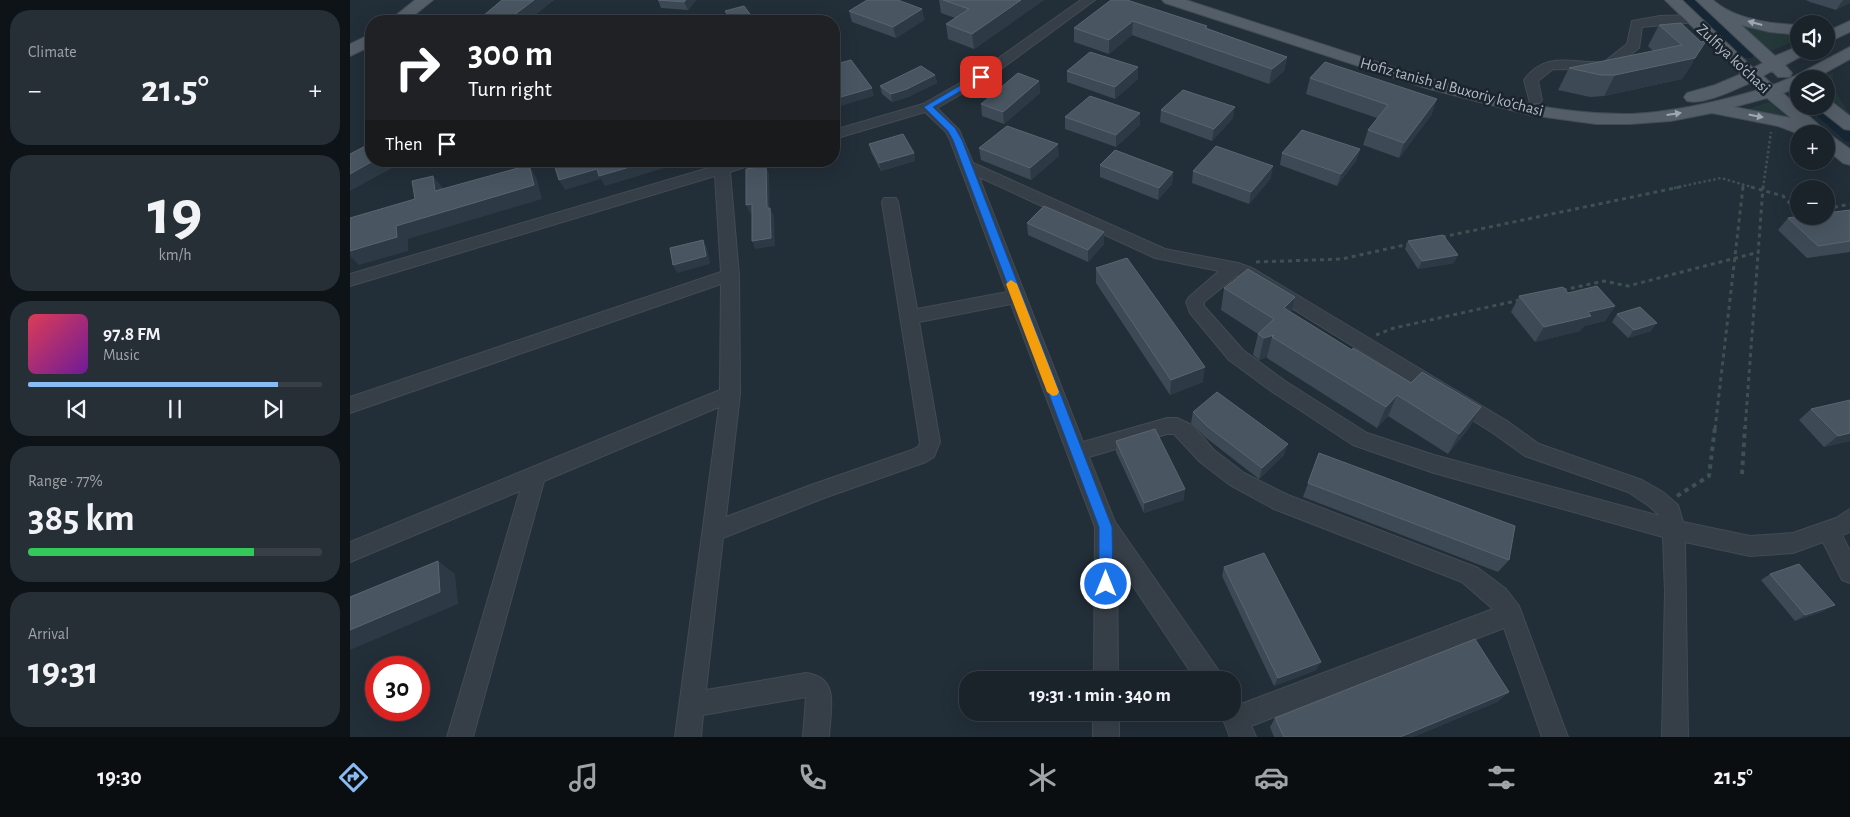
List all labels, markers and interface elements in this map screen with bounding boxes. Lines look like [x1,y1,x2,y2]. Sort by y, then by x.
map controls [1790,15,1835,225]
button: sound [1790,15,1835,60]
one-way arrow [1747,19,1762,27]
street label: Zulfiya ko'chasi [1693,21,1773,97]
icon: right [385,35,450,100]
text: 300 m [468,37,553,72]
text: Climate [28,44,77,60]
street label: Hofiz tanish al Buxoriy ko'chasi [1358,55,1545,120]
pin [960,56,1002,98]
icon: arrive [967,63,995,91]
button: layers [1790,70,1835,115]
text: 21.5° [141,71,209,109]
text: − [28,77,41,105]
text: + [309,77,322,105]
text: Turn right [468,78,552,100]
one-way arrow [1666,110,1682,118]
one-way arrow [1748,112,1763,120]
button: + [1790,125,1835,170]
icon: arrive [433,130,461,158]
text: Then [385,135,423,154]
button: − [1790,180,1835,225]
text: 19 [148,181,202,246]
text: km/h [158,247,192,263]
text: 97.8 FM [103,325,161,344]
text: Music [103,347,139,363]
icon: previous [63,395,91,423]
icon: pause [161,395,189,423]
icon: next [259,395,287,423]
text: Range · 77% [28,473,103,489]
text: 385 km [28,500,135,538]
position arrow [1079,557,1131,609]
text: Arrival [28,626,69,642]
text: 19:31 [28,653,99,691]
speed limit sign: 30 [365,656,430,721]
text: 19:31 · 1 min · 340 m [1029,686,1171,705]
icon: directions [336,760,371,795]
icon: music [566,760,601,795]
icon: phone [795,760,830,795]
icon: climate [1025,760,1060,795]
icon: car [1254,760,1289,795]
icon: filters [1484,760,1519,795]
text: 19:30 [97,766,142,788]
text: 21.5° [1713,766,1753,788]

